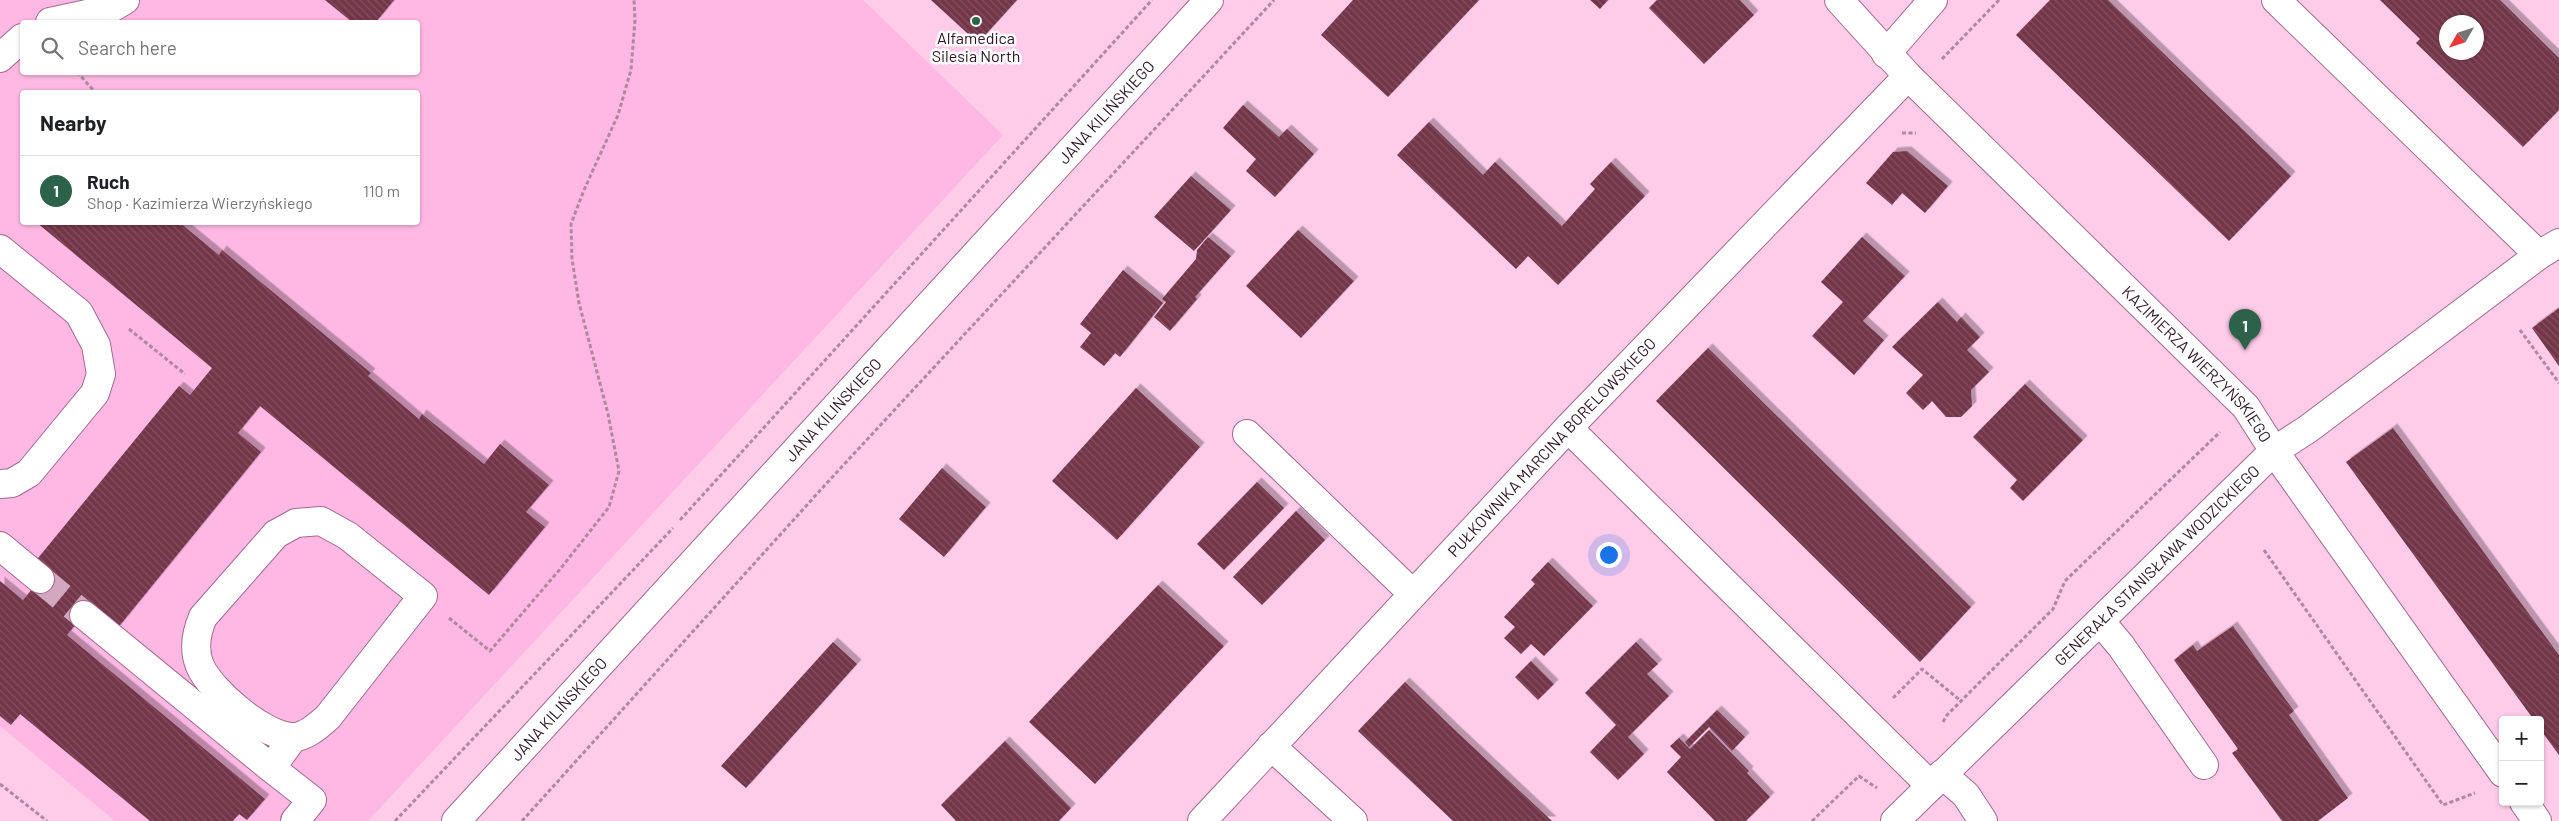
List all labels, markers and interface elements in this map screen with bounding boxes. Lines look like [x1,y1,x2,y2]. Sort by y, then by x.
marker: Alfamedica Silesia North [970,15,982,27]
north arrow [2439,15,2484,60]
search box [20,20,420,75]
place label: Alfamedica Silesia North [932,28,1020,65]
icon: search [38,34,66,62]
text: Search here [78,36,177,59]
street label: JANA KILIŃSKIEGO [1054,56,1158,167]
text: Nearby [40,110,106,135]
text: Ruch [87,170,130,193]
text: 1 [53,181,59,200]
text: 110 m [363,181,400,200]
text: Shop · Kazimierza Wierzyńskiego [87,193,313,212]
street label: KAZIMIERZA WIERZYŃSKIEGO [2119,281,2276,445]
pin: 1 [2229,309,2261,350]
street label: PUŁKOWNIKA MARCINA BORELOWSKIEGO [1443,333,1659,560]
street label: JANA KILIŃSKIEGO [781,354,885,465]
street label: GENERAŁA STANISŁAWA WODZICKIEGO [2050,461,2263,669]
your location [1596,542,1622,568]
street label: JANA KILIŃSKIEGO [506,653,610,764]
map controls [2499,716,2544,806]
button: + [2499,716,2544,761]
button: − [2499,761,2544,806]

